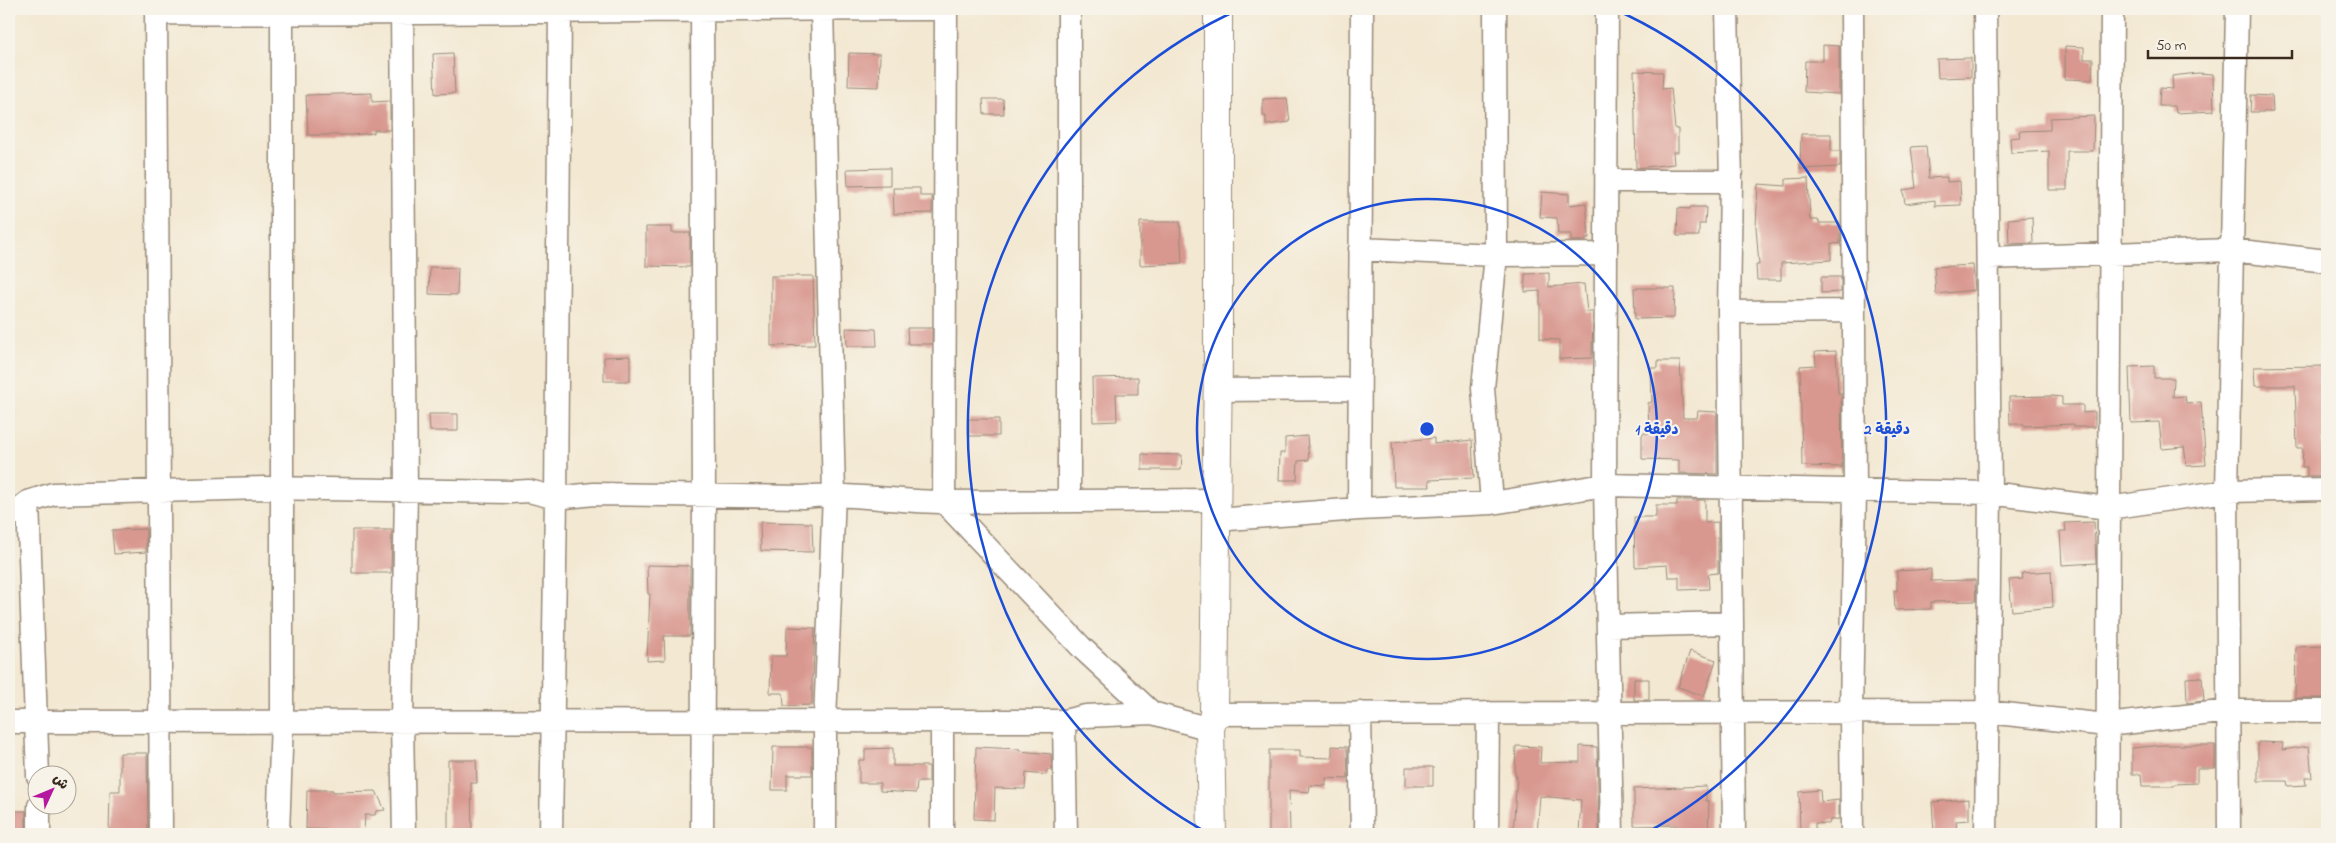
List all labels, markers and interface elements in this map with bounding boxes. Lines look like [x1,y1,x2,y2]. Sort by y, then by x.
scale bar [2148,28,2292,60]
text: 50 m [2156,35,2187,57]
text: 1 دقيقة [1635,419,1679,441]
text: 2 دقيقة [1863,419,1910,441]
centre of rings [1418,420,1436,438]
north arrow [28,766,78,816]
text: ش [47,769,73,795]

